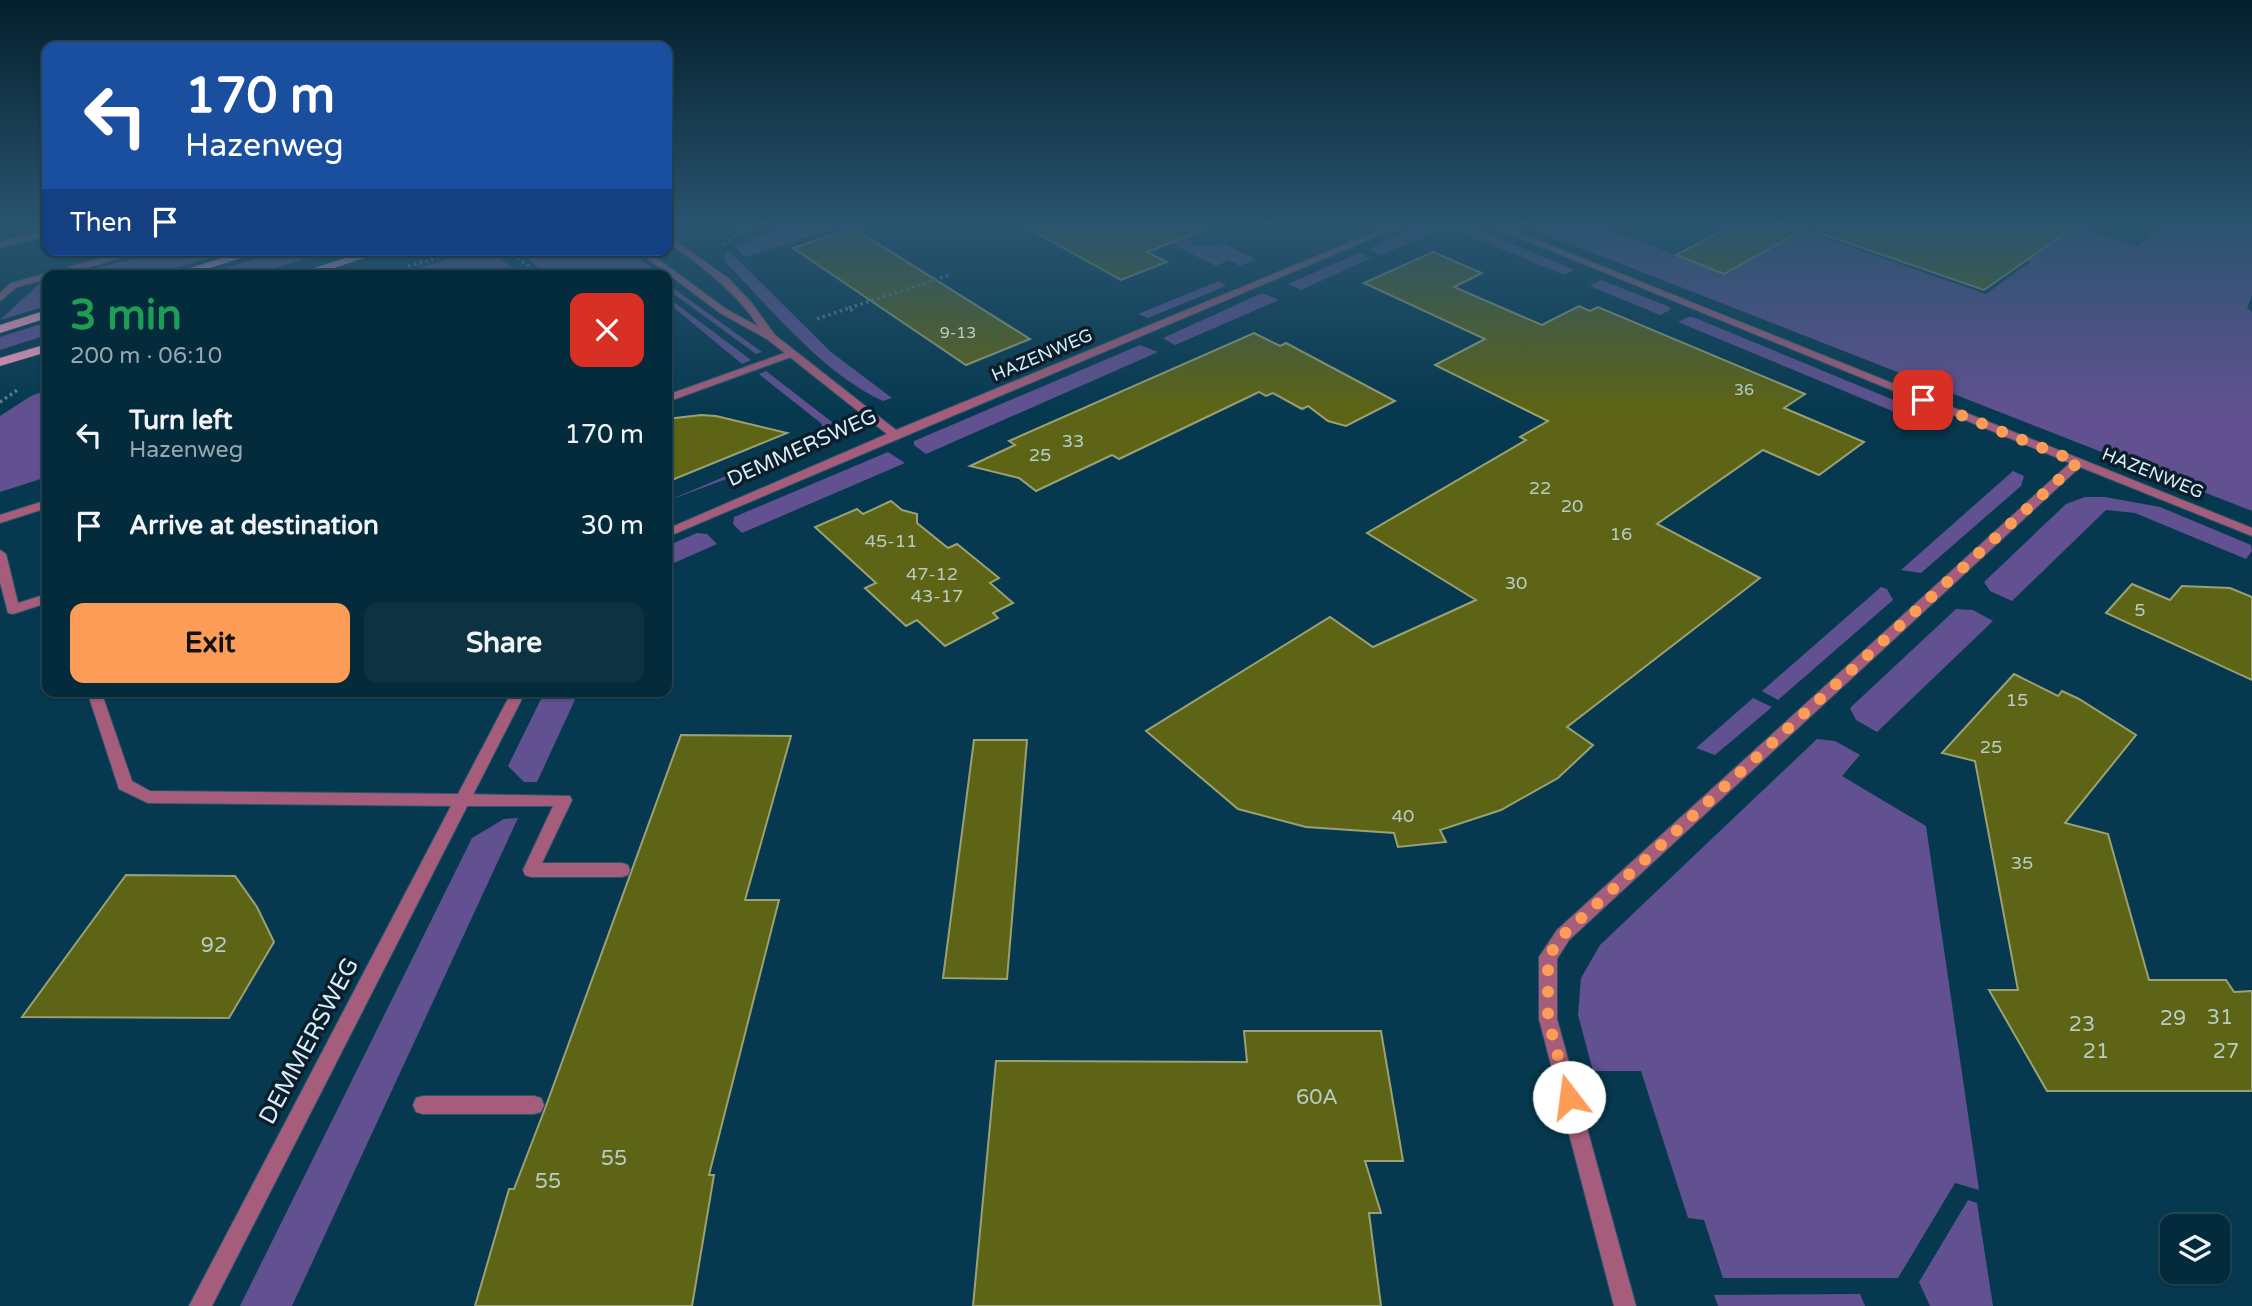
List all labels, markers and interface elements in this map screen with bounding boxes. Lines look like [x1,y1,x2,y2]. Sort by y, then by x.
text: 170 m [185,67,335,126]
icon: left [70,70,161,161]
text: Hazenweg [185,127,344,165]
icon: arrive [146,203,184,241]
text: Then [70,207,132,238]
text: 3 min [70,290,182,341]
button: close [570,293,644,367]
house number: 9-13 [940,323,976,343]
street label: HAZENWEG [988,324,1096,386]
text: 200 m · 06:10 [70,342,222,370]
pin [1893,370,1953,430]
house number: 36 [1734,380,1754,400]
icon: arrive [1904,381,1942,419]
street label: DEMMERSWEG [723,404,881,492]
text: Turn left [129,405,232,436]
icon: left [70,416,108,454]
text: 170 m [564,419,644,450]
house number: 33 [1062,430,1084,452]
text: Hazenweg [129,436,243,464]
street label: HAZENWEG [2099,443,2207,503]
house number: 25 [1029,444,1051,466]
house number: 22 [1529,477,1551,499]
house number: 20 [1561,495,1583,517]
icon: arrive [70,507,108,545]
text: Arrive at destination [129,510,379,541]
text: 30 m [581,510,644,541]
house number: 16 [1610,523,1632,545]
house number: 45-11 [865,530,917,552]
house number: 47-12 [906,563,958,585]
house number: 30 [1505,572,1527,594]
house number: 43-17 [911,585,963,607]
house number: 5 [2134,599,2146,621]
button: Exit [70,603,350,683]
button: Share [364,603,644,683]
house number: 15 [2006,689,2028,711]
house number: 25 [1980,736,2002,758]
house number: 40 [1392,805,1414,827]
house number: 35 [2011,852,2033,874]
house number: 92 [201,933,227,958]
street label: DEMMERSWEG [253,953,365,1129]
house number: 31 [2207,1005,2233,1030]
house number: 29 [2160,1006,2186,1031]
house number: 23 [2069,1012,2095,1037]
house number: 21 [2083,1039,2109,1064]
house number: 27 [2213,1039,2239,1064]
position arrow [1532,1060,1606,1134]
house number: 60A [1296,1085,1338,1110]
house number: 55 [601,1146,627,1171]
house number: 55 [535,1169,561,1194]
map controls [2160,1214,2230,1284]
button: layers [2160,1214,2230,1284]

